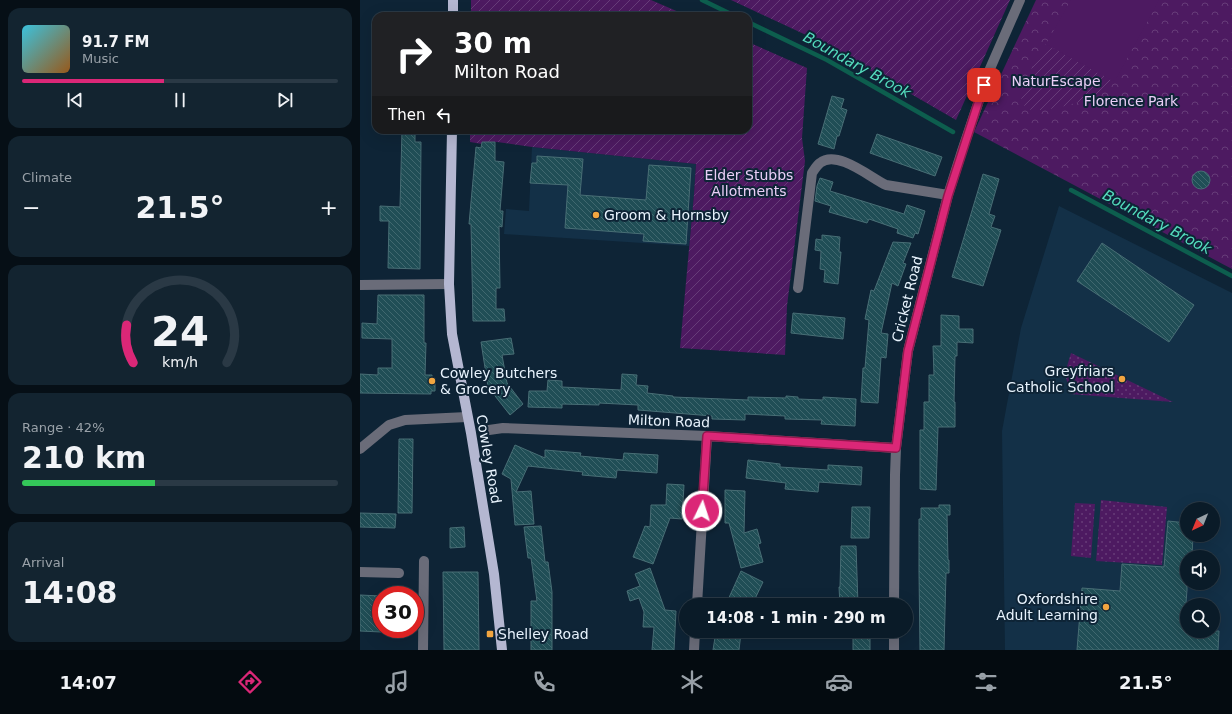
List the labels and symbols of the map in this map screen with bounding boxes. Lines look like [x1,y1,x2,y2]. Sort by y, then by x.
water label: Boundary Brook [800,28,915,103]
pin [967,68,1001,102]
park label: NaturEscape [1011,73,1101,89]
park label: Florence Park [1084,93,1179,109]
park label: Elder Stubbs Allotments [705,167,793,199]
water label: Boundary Brook [1100,186,1216,259]
place label: Groom & Hornsby [604,207,729,223]
marker: Groom & Hornsby [591,210,601,220]
street label: Cricket Road [889,254,925,344]
place label: Greyfriars Catholic School [1006,363,1114,395]
place label: Cowley Butchers & Grocery [440,365,557,397]
marker: Greyfriars Catholic School [1117,374,1127,384]
marker: Cowley Butchers & Grocery [427,376,437,386]
street label: Milton Road [628,412,710,430]
street label: Cowley Road [473,413,505,505]
position arrow [681,490,723,532]
north arrow [1180,502,1220,542]
speed limit sign: 30 [372,586,424,638]
place label: Oxfordshire Adult Learning [996,591,1098,623]
marker: Oxfordshire Adult Learning [1101,602,1111,612]
place label: Shelley Road [498,626,589,642]
marker: Shelley Road [485,629,495,639]

